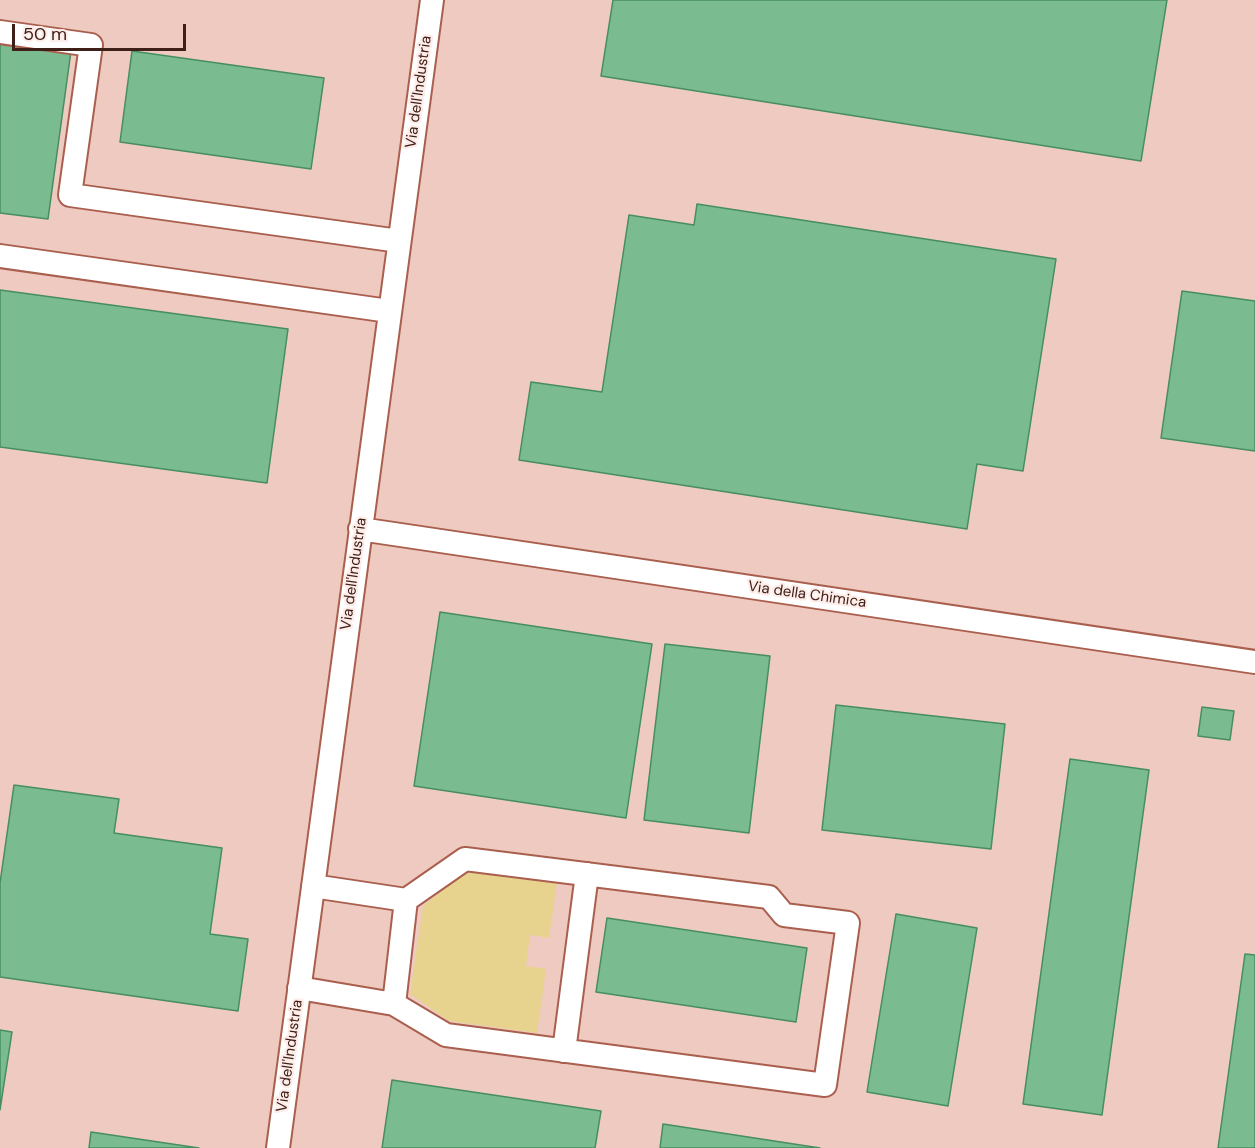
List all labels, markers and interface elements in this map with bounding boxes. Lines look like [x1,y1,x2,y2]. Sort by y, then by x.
scale bar [15,12,189,50]
text: 50 m [23,22,67,46]
street label: Via dell'Industria [402,35,436,149]
street label: Via dell'Industria [337,517,371,631]
street label: Via della Chimica [747,578,867,612]
street label: Via dell'Industria [273,999,307,1113]

